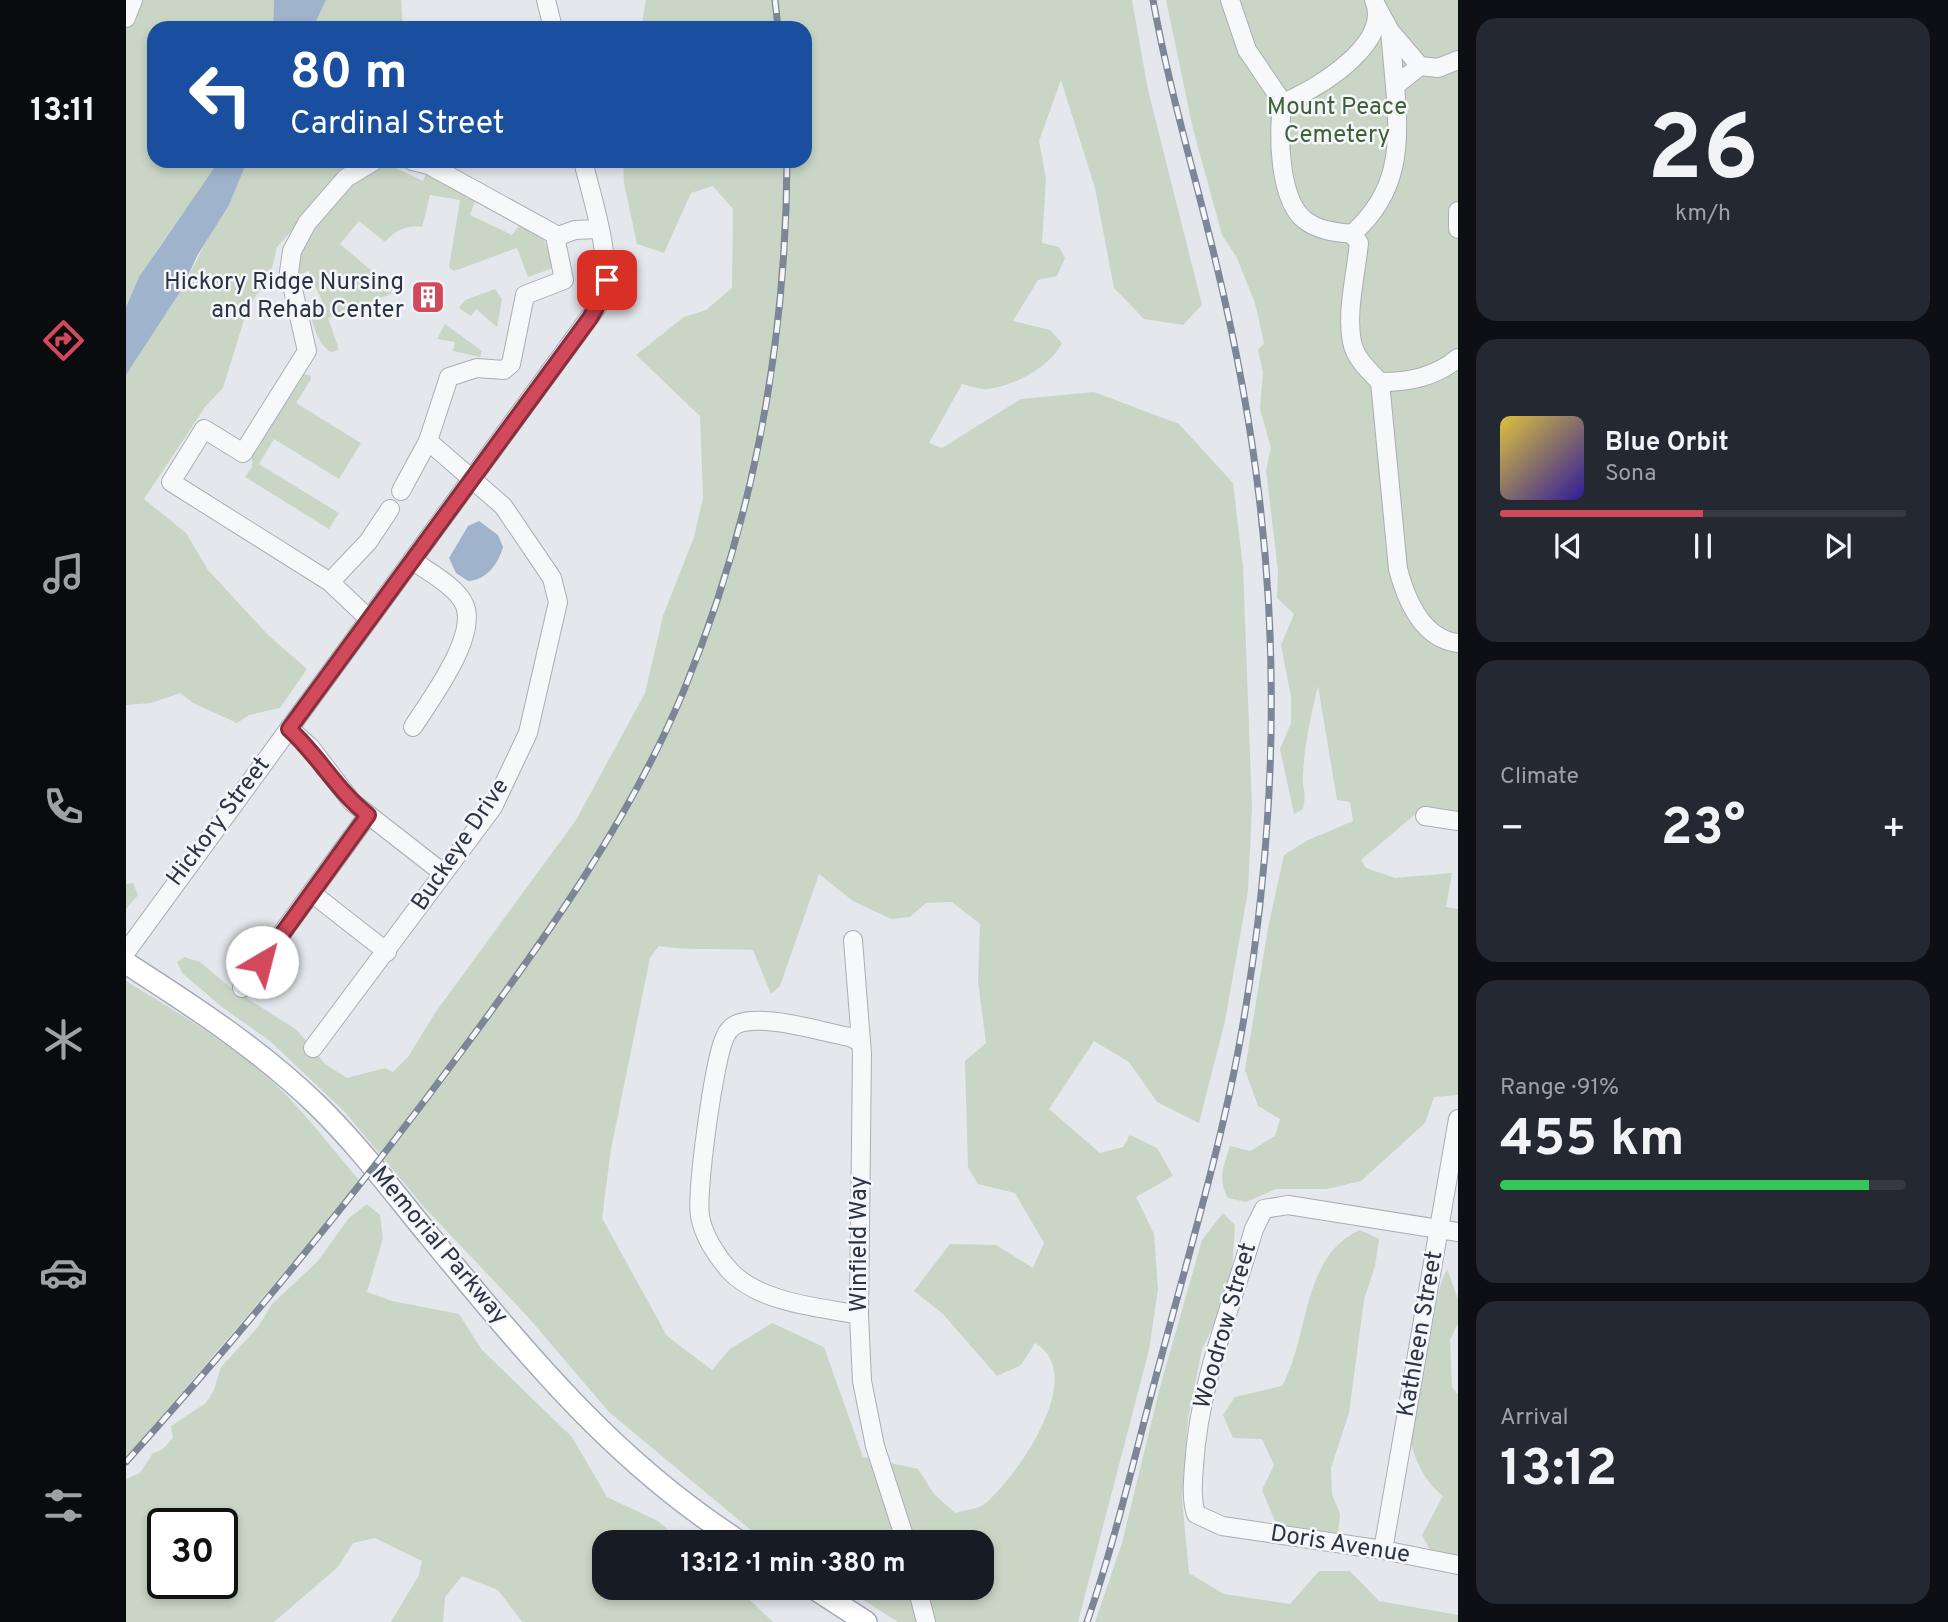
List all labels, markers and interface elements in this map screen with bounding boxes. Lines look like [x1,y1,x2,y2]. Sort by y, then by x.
text: 80 m [290,44,407,106]
icon: left [175,49,266,140]
text: 13:11 [30,92,96,132]
park label: Mount Peace Cemetery [1267,93,1407,151]
text: 26 [1647,97,1759,212]
text: Cardinal Street [290,105,505,145]
text: km/h [1675,200,1731,229]
pin [577,250,637,310]
icon: arrive [588,261,626,299]
place label: Hickory Ridge Nursing and Rehab Center [164,268,404,326]
building icon: Hickory Ridge Nursing and Rehab Center [409,278,447,316]
icon: directions [39,316,88,365]
text: Blue Orbit [1605,427,1729,460]
text: Sona [1605,460,1656,489]
icon: previous [1549,527,1587,565]
icon: pause [1684,527,1722,565]
icon: next [1819,527,1857,565]
icon: music [39,549,88,598]
street label: Hickory Street [161,751,277,893]
text: Climate [1500,763,1579,792]
street label: Buckeye Drive [406,773,516,917]
icon: phone [39,782,88,831]
text: 23° [1661,797,1745,863]
text: − [1500,806,1525,855]
text: + [1881,806,1906,855]
position arrow [225,925,299,999]
icon: climate [39,1015,88,1064]
text: Range · 91% [1500,1074,1619,1103]
text: 455 km [1500,1108,1685,1174]
street label: Memorial Parkway [364,1161,514,1331]
street label: Winfield Way [845,1176,875,1312]
street label: Woodrow Street [1188,1239,1264,1413]
icon: car [39,1248,88,1297]
street label: Kathleen Street [1392,1249,1450,1419]
text: Arrival [1500,1404,1569,1433]
text: 13:12 [1500,1438,1617,1504]
icon: filters [39,1481,88,1530]
speed limit sign: 30 [147,1508,238,1599]
street label: Doris Avenue [1268,1519,1412,1571]
text: 13:12 · 1 min · 380 m [681,1548,905,1581]

